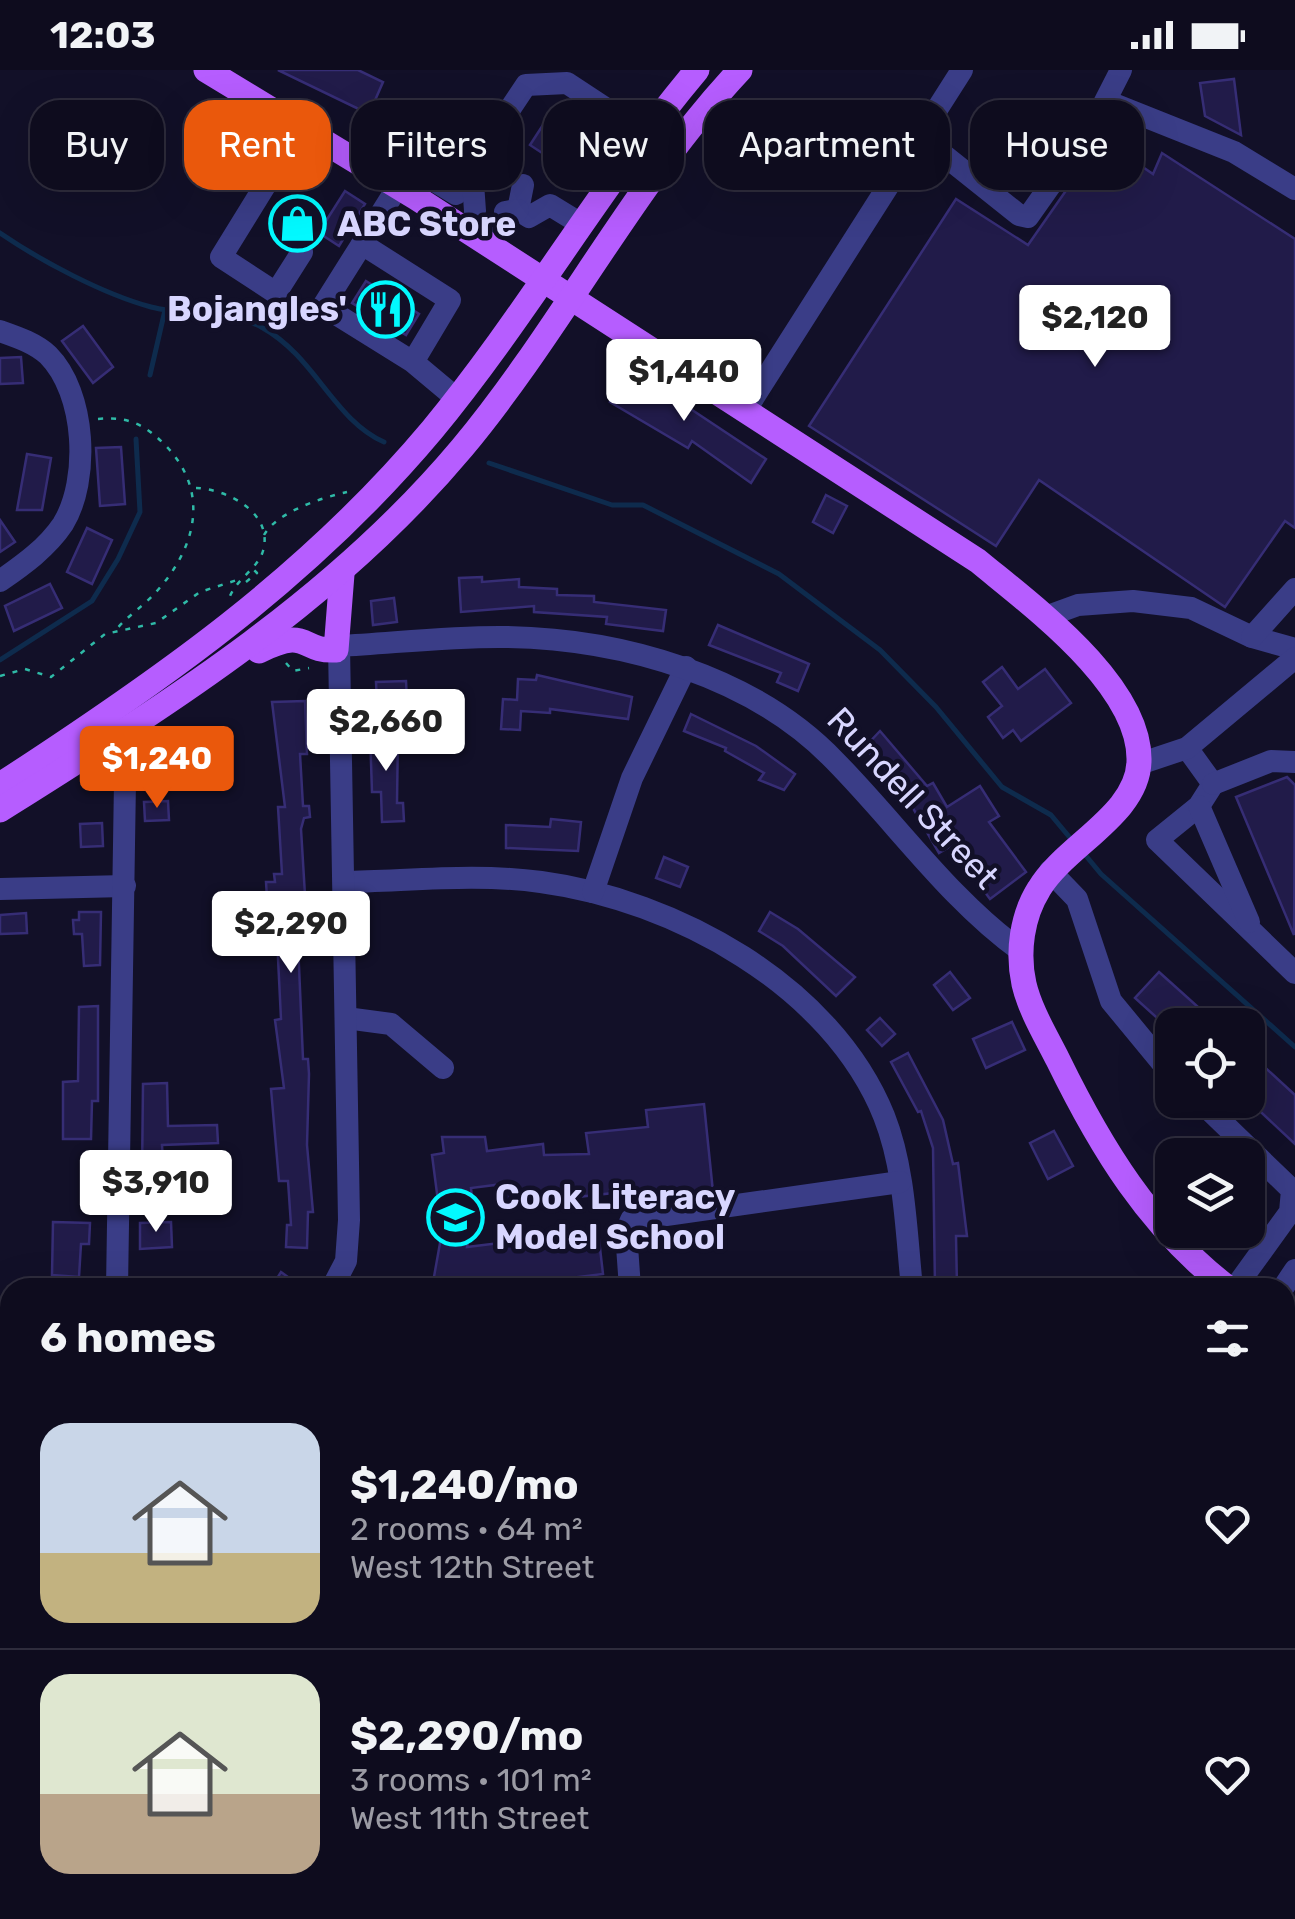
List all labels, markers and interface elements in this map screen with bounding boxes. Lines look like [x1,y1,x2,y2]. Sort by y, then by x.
text: 12:03 [50,12,156,58]
chip: Buy [30,100,164,190]
chip: Rent [184,100,331,190]
chip: Filters [351,100,523,190]
chip: New [543,100,684,190]
chip: Apartment [704,100,950,190]
chip: House [970,100,1144,190]
shop icon: ABC Store [268,194,328,254]
place label: ABC Store [337,203,516,245]
restaurant icon: Bojangles' [356,279,416,339]
pin: $2,120 [1014,285,1176,370]
place label: Bojangles' [167,288,347,330]
text: $2,120 [1041,298,1149,336]
pin: $1,440 [603,339,765,424]
text: $1,440 [628,352,740,390]
pin: $2,660 [305,689,467,774]
street label: Rundell Street [818,699,1008,897]
text: $2,660 [329,702,443,740]
pin: $1,240 [76,726,238,811]
text: $1,240 [102,739,212,777]
pin: $2,290 [210,891,372,976]
text: $2,290 [234,904,348,942]
map controls [1155,1008,1265,1248]
button: locate [1155,1008,1265,1118]
button: layers [1155,1138,1265,1248]
pin: $3,910 [75,1150,237,1235]
text: $3,910 [102,1163,210,1201]
place label: Cook Literacy Model School [495,1176,735,1258]
school or university icon: Cook Literacy Model School [426,1187,486,1247]
icon: filters [1200,1311,1255,1366]
text: 6 homes [40,1313,216,1363]
text: $1,240/mo [350,1460,579,1510]
icon: home [120,1463,240,1583]
icon: heart [1200,1496,1255,1551]
text: 2 rooms · 64 m² [350,1510,583,1548]
text: West 12th Street [350,1548,594,1586]
text: $2,290/mo [350,1711,584,1761]
icon: home [120,1714,240,1834]
icon: heart [1200,1747,1255,1802]
text: 3 rooms · 101 m² [350,1761,592,1799]
text: West 11th Street [350,1799,589,1837]

